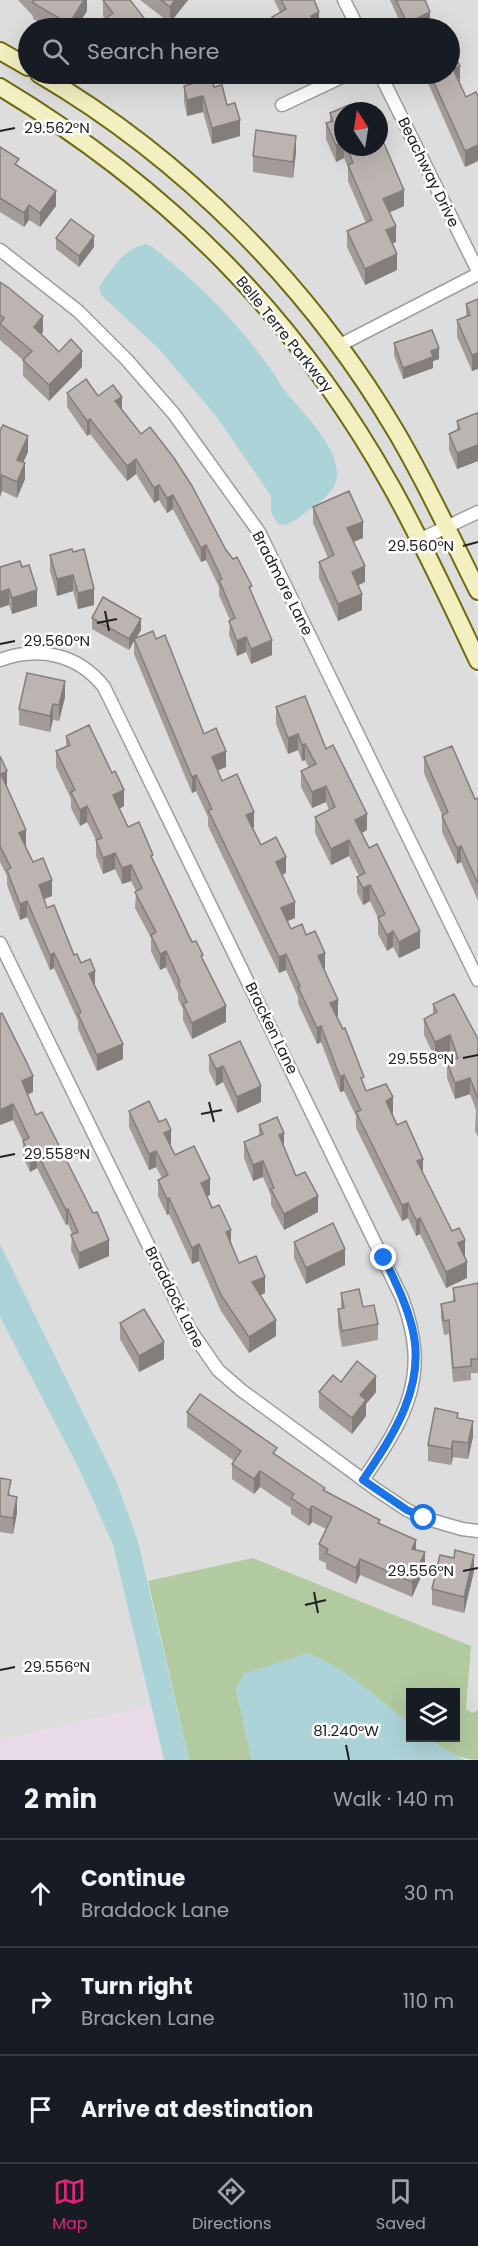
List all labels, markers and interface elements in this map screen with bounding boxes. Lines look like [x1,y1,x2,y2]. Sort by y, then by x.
search box [18,18,460,84]
icon: search [39,35,72,68]
text: Search here [87,36,220,67]
north arrow [334,102,388,156]
street label: Beachway Drive [393,114,465,230]
text: 29.562°N [24,117,90,138]
street label: Belle Terre Parkway [231,271,339,397]
street label: Bradmore Lane [248,527,318,639]
text: 29.560°N [388,535,454,556]
text: 29.560°N [24,630,90,651]
street label: Bracken Lane [241,978,303,1078]
text: 29.558°N [388,1048,454,1069]
text: 29.558°N [24,1143,90,1164]
street label: Braddock Lane [140,1243,210,1351]
route end [370,1244,396,1270]
route start [410,1504,436,1530]
text: 29.556°N [388,1560,454,1581]
text: 29.556°N [24,1656,90,1677]
map controls [406,1688,460,1742]
button: layers [406,1688,460,1742]
text: 81.240°W [313,1720,379,1741]
text: 2 min [24,1781,97,1817]
text: Walk · 140 m [333,1785,454,1813]
text: Continue [81,1863,185,1894]
icon: ahead [24,1877,57,1910]
text: 30 m [404,1879,454,1907]
text: Braddock Lane [81,1896,229,1924]
text: Turn right [81,1971,192,2002]
icon: right [24,1985,57,2018]
text: 110 m [403,1987,454,2015]
text: Bracken Lane [81,2004,215,2032]
icon: arrive [24,2093,57,2126]
text: Arrive at destination [81,2094,313,2125]
tab: Map [52,2175,88,2236]
tab: Directions [192,2175,271,2236]
tab: Saved [376,2175,426,2236]

